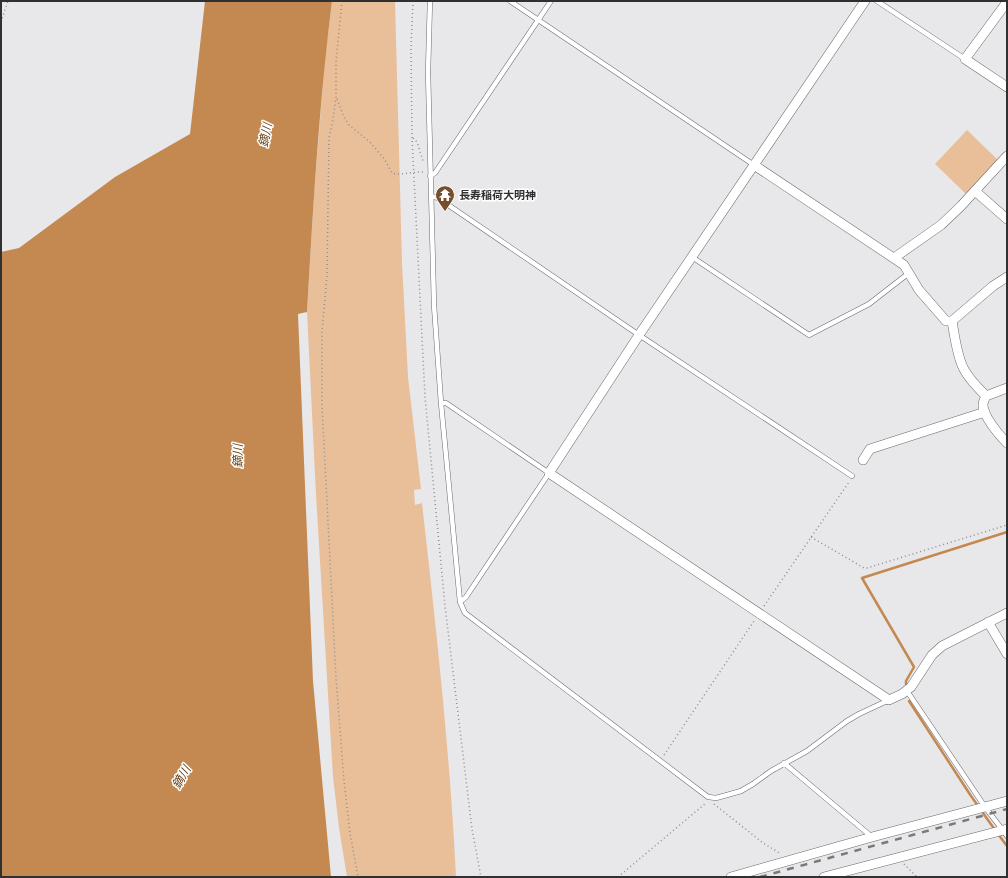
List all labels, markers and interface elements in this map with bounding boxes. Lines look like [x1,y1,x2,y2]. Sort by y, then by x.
water label: 鏑川 [255,120,275,148]
temple icon: 長寿稲荷大明神 [434,184,456,212]
place label: 長寿稲荷大明神 [459,188,536,202]
water label: 鏑川 [230,442,245,468]
water label: 鏑川 [169,761,194,791]

